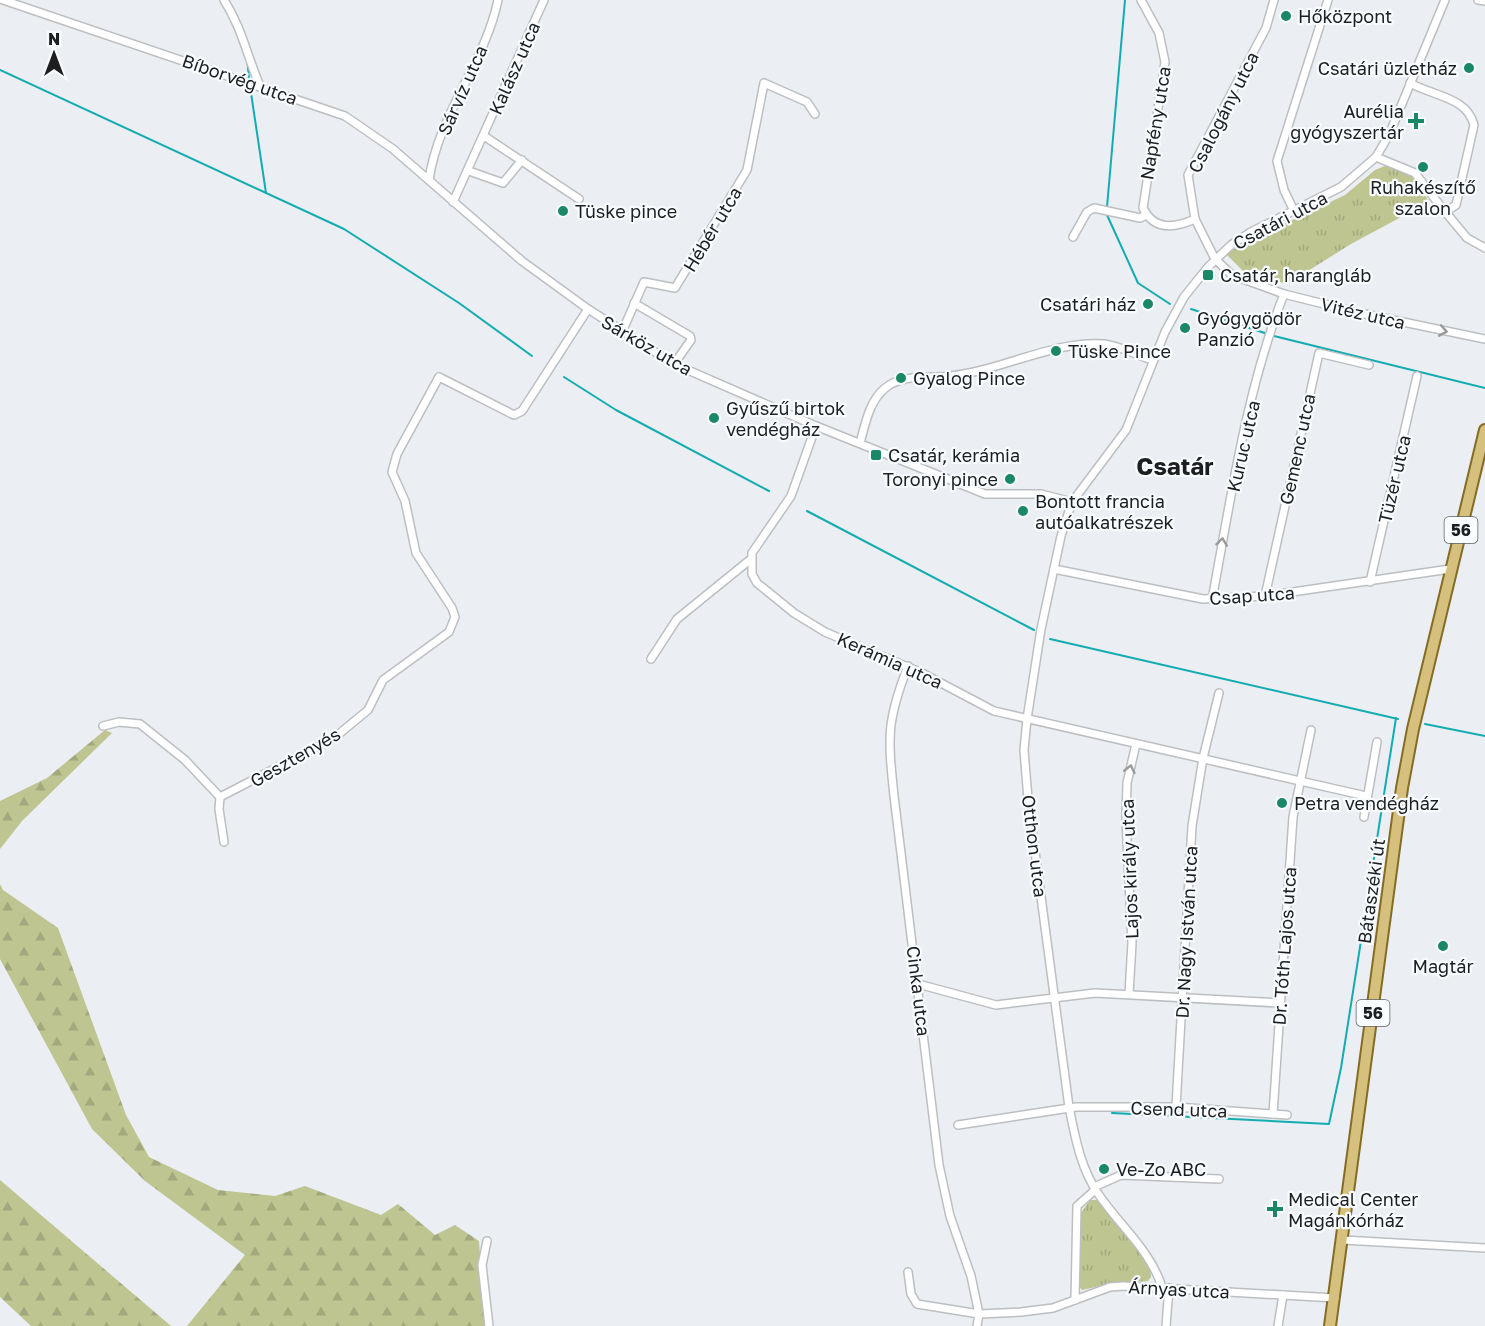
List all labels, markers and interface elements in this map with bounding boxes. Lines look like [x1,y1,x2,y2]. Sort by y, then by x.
place label: Hőközpont [1298,5,1392,27]
marker: Hőközpont [1279,9,1293,23]
street label: Kalász utca [484,18,544,118]
north arrow [24,24,84,84]
text: N [48,29,60,49]
street label: Sárvíz utca [432,42,492,138]
street label: Csalogány utca [1183,48,1263,176]
street label: Bíborvég utca [179,49,301,109]
place label: Csatári üzletház [1318,57,1457,79]
marker: Csatári üzletház [1462,61,1476,75]
street label: Napfény utca [1135,65,1175,181]
place label: Aurélia gyógyszertár [1290,100,1404,143]
marker: Aurélia gyógyszertár [1409,114,1423,128]
marker: Ruhakészítő szalon [1416,160,1430,174]
place label: Ruhakészítő szalon [1370,176,1476,219]
street label: Hébér utca [678,183,746,275]
street label: Csatári utca [1229,186,1331,254]
place label: Tüske pince [575,200,677,222]
marker: Tüske pince [556,204,570,218]
place label: Csatár, harangláb [1220,264,1371,286]
marker: Csatár, harangláb [1201,268,1215,282]
place label: Csatári ház [1040,293,1136,315]
street label: Vitéz utca [1318,293,1408,333]
marker: Csatári ház [1141,297,1155,311]
place label: Gyógygödör Panzió [1197,307,1302,350]
street label: Sárköz utca [598,310,696,380]
marker: Gyógygödör Panzió [1178,321,1192,335]
one-way arrow [1438,324,1448,337]
place label: Tüske Pince [1068,340,1171,362]
marker: Tüske Pince [1049,344,1063,358]
place label: Gyalog Pince [913,367,1025,389]
marker: Gyalog Pince [894,371,908,385]
street label: Gemenc utca [1274,391,1320,507]
place label: Gyűszű birtok vendégház [726,397,845,440]
street label: Kuruc utca [1222,398,1264,494]
marker: Gyűszű birtok vendégház [707,411,721,425]
street label: Tüzér utca [1373,433,1415,525]
place label: Csatár, kerámia [888,444,1020,466]
marker: Csatár, kerámia [869,448,883,462]
district label: Csatár [1136,451,1214,480]
place label: Toronyi pince [883,468,998,490]
marker: Toronyi pince [1003,472,1017,486]
place label: Bontott francia autóalkatrészek [1035,490,1174,533]
marker: Bontott francia autóalkatrészek [1016,504,1030,518]
road number: 56 [1444,517,1478,543]
one-way arrow [1215,538,1228,547]
street label: Csap utca [1209,581,1295,609]
street label: Kerámia utca [834,627,946,693]
street label: Gesztenyés [246,722,344,792]
one-way arrow [1123,764,1136,774]
place label: Petra vendégház [1294,792,1439,814]
street label: Otthon utca [1018,794,1052,898]
marker: Petra vendégház [1275,796,1289,810]
street label: Lajos király utca [1116,798,1142,940]
street label: Bátaszéki út [1353,837,1389,945]
street label: Dr. Nagy István utca [1170,845,1202,1019]
street label: Dr. Tóth Lajos utca [1267,866,1301,1026]
marker: Magtár [1436,939,1450,953]
street label: Cinka utca [903,945,935,1037]
place label: Magtár [1412,955,1474,977]
road number: 56 [1356,1000,1390,1026]
street label: Csend utca [1130,1096,1228,1122]
place label: Ve-Zo ABC [1116,1158,1206,1180]
marker: Ve-Zo ABC [1097,1162,1111,1176]
place label: Medical Center Magánkórház [1288,1188,1418,1231]
marker: Medical Center Magánkórház [1266,1200,1284,1218]
street label: Árnyas utca [1128,1275,1230,1303]

